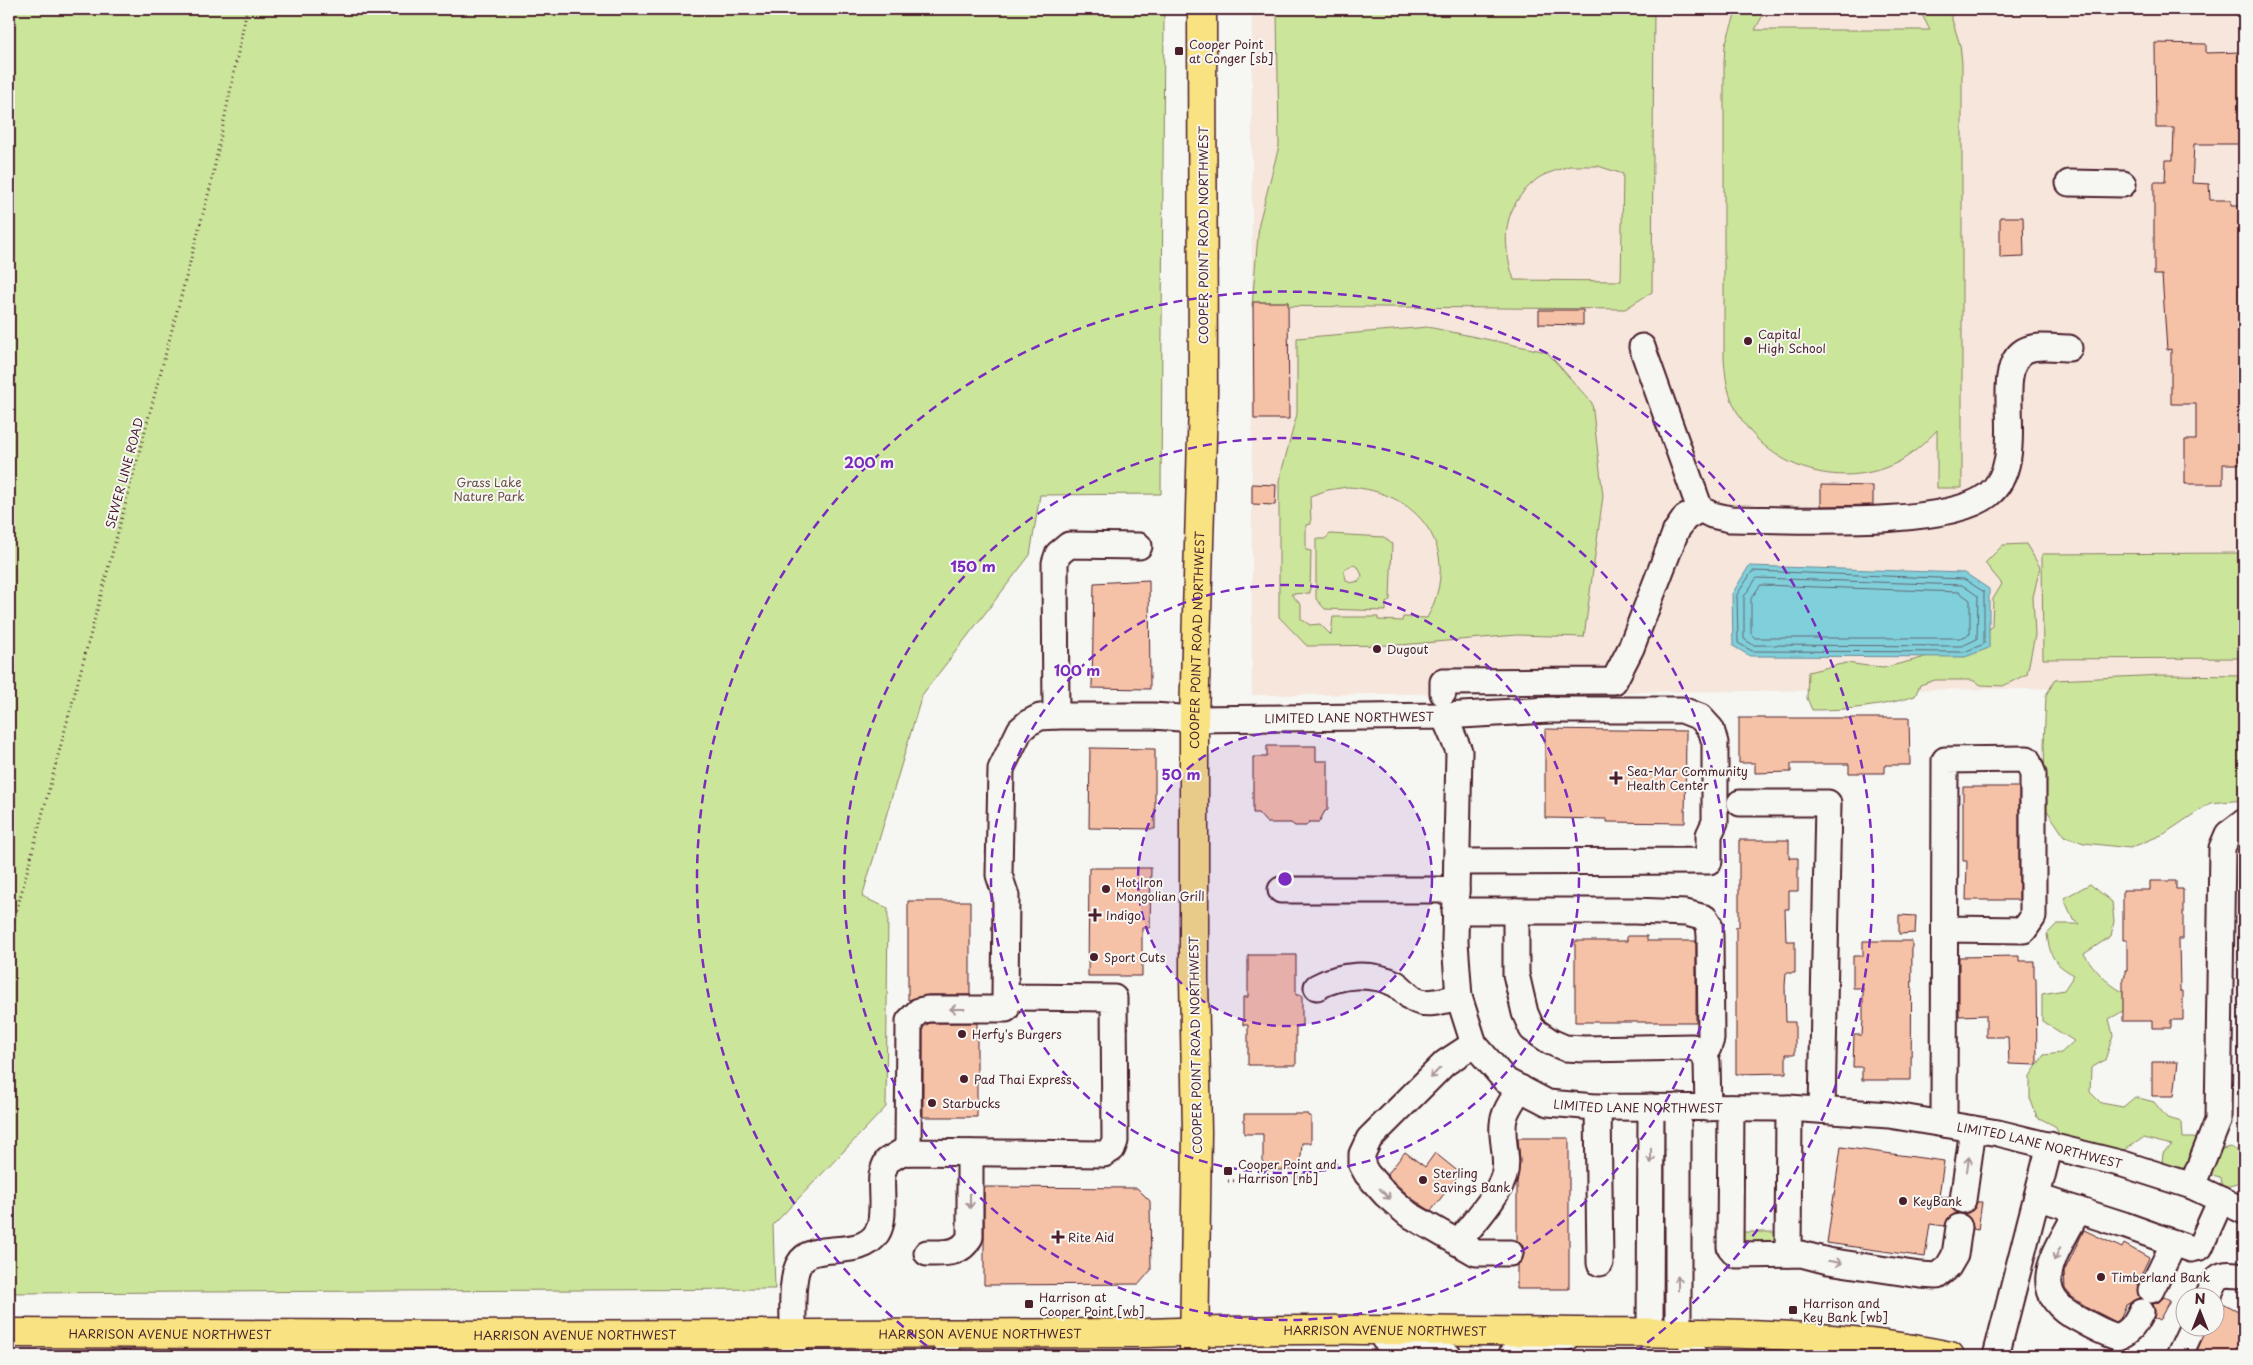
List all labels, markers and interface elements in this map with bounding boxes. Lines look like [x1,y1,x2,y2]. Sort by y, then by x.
place label: Cooper Point at Conger [sb] [1189,35,1274,67]
marker: Cooper Point at Conger [sb] [1173,45,1185,57]
street label: COOPER POINT ROAD NORTHWEST [1194,125,1212,344]
place label: Capital High School [1758,325,1826,357]
marker: Capital High School [1742,335,1754,347]
street label: SEWER LINE ROAD [101,415,147,531]
text: 200 m [844,450,894,473]
park label: Grass Lake Nature Park [453,473,525,505]
street label: COOPER POINT ROAD NORTHWEST [1185,530,1208,749]
text: 150 m [950,554,996,577]
place label: Dugout [1387,640,1429,658]
marker: Dugout [1371,643,1383,655]
text: 100 m [1054,658,1100,681]
street label: LIMITED LANE NORTHWEST [1264,707,1435,727]
text: 50 m [1162,762,1200,785]
place label: Sea-Mar Community Health Center [1627,762,1748,794]
marker: Sea-Mar Community Health Center [1609,771,1623,785]
centre of rings [1276,870,1294,888]
place label: Hot Iron Mongolian Grill [1116,873,1205,905]
marker: Hot Iron Mongolian Grill [1100,883,1112,895]
place label: Indigo [1106,906,1141,924]
marker: Indigo [1088,908,1102,922]
street label: COOPER POINT ROAD NORTHWEST [1184,935,1206,1154]
place label: Sport Cuts [1104,948,1166,966]
marker: Sport Cuts [1088,951,1100,963]
one-way arrow [949,1004,966,1014]
place label: Herfy's Burgers [972,1025,1062,1043]
marker: Herfy's Burgers [956,1028,968,1040]
one-way arrow [1429,1067,1441,1079]
place label: Pad Thai Express [974,1070,1072,1088]
marker: Pad Thai Express [958,1073,970,1085]
place label: Starbucks [942,1094,1001,1112]
street label: LIMITED LANE NORTHWEST [1553,1095,1724,1117]
marker: Starbucks [926,1097,938,1109]
street label: LIMITED LANE NORTHWEST [1956,1117,2125,1173]
one-way arrow [1646,1148,1656,1164]
place label: Cooper Point and Harrison [nb] [1238,1155,1337,1187]
one-way arrow [1963,1157,1973,1173]
place label: Sterling Savings Bank [1433,1164,1511,1196]
marker: Cooper Point and Harrison [nb] [1222,1165,1234,1177]
marker: Sterling Savings Bank [1417,1174,1429,1186]
one-way arrow [1379,1188,1392,1200]
place label: KeyBank [1913,1192,1962,1210]
one-way arrow [965,1193,975,1209]
marker: KeyBank [1897,1195,1909,1207]
place label: Rite Aid [1068,1228,1114,1246]
marker: Rite Aid [1052,1231,1064,1243]
one-way arrow [2052,1246,2061,1261]
one-way arrow [1827,1258,1843,1268]
place label: Timberland Bank [2111,1268,2210,1286]
marker: Timberland Bank [2095,1271,2107,1283]
one-way arrow [1673,1275,1683,1291]
place label: Harrison at Cooper Point [wb] [1039,1288,1144,1320]
north arrow [2176,1288,2226,1338]
text: N [2194,1288,2206,1309]
place label: Harrison and Key Bank [wb] [1803,1294,1888,1326]
marker: Harrison at Cooper Point [wb] [1023,1298,1035,1310]
marker: Harrison and Key Bank [wb] [1787,1304,1799,1316]
street label: HARRISON AVENUE NORTHWEST [1283,1321,1487,1340]
street label: HARRISON AVENUE NORTHWEST [68,1324,272,1343]
street label: HARRISON AVENUE NORTHWEST [878,1324,1082,1343]
street label: HARRISON AVENUE NORTHWEST [473,1325,677,1344]

